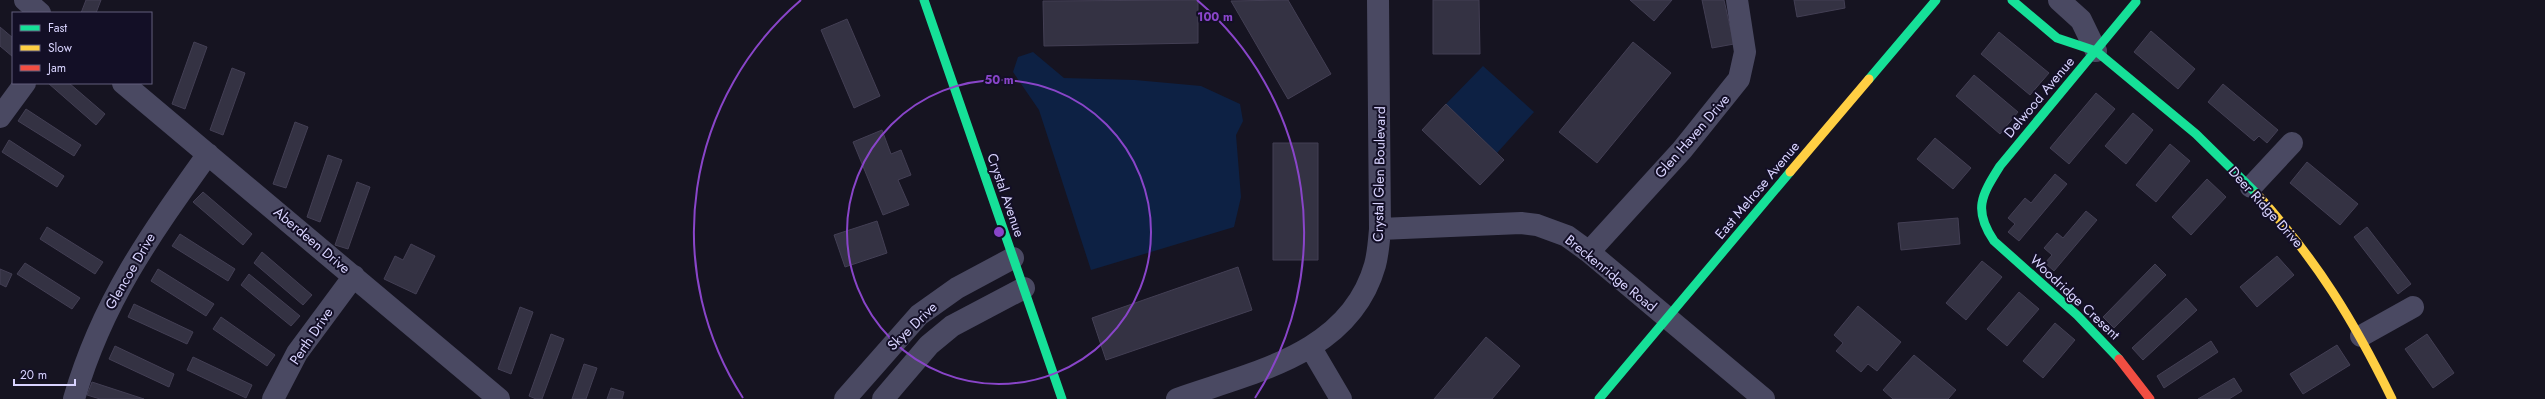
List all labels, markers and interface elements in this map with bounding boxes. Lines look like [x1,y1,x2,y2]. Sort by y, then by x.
text: 100 m [1197,8,1233,26]
legend [12,12,152,84]
text: Fast [48,19,67,37]
text: Slow [48,39,73,57]
street label: Delwood Avenue [1999,52,2079,142]
text: Jam [46,59,66,77]
text: 50 m [984,71,1014,89]
street label: Glen Haven Drive [1650,90,1734,182]
street label: Crystal Glen Boulevard [1368,106,1390,242]
street label: East Melrose Avenue [1710,137,1804,243]
street label: Crystal Avenue [982,150,1030,240]
street label: Deer Ridge Drive [2224,162,2308,252]
street label: Aberdeen Drive [269,202,355,278]
centre of rings [992,225,1006,239]
street label: Glencoe Drive [100,229,160,313]
street label: Breckenridge Road [1561,230,1661,316]
street label: Woodridge Cresent [2025,250,2125,345]
street label: Skye Drive [883,297,941,355]
street label: Perth Drive [284,303,338,369]
scale bar [14,361,75,387]
text: 20 m [20,366,47,384]

